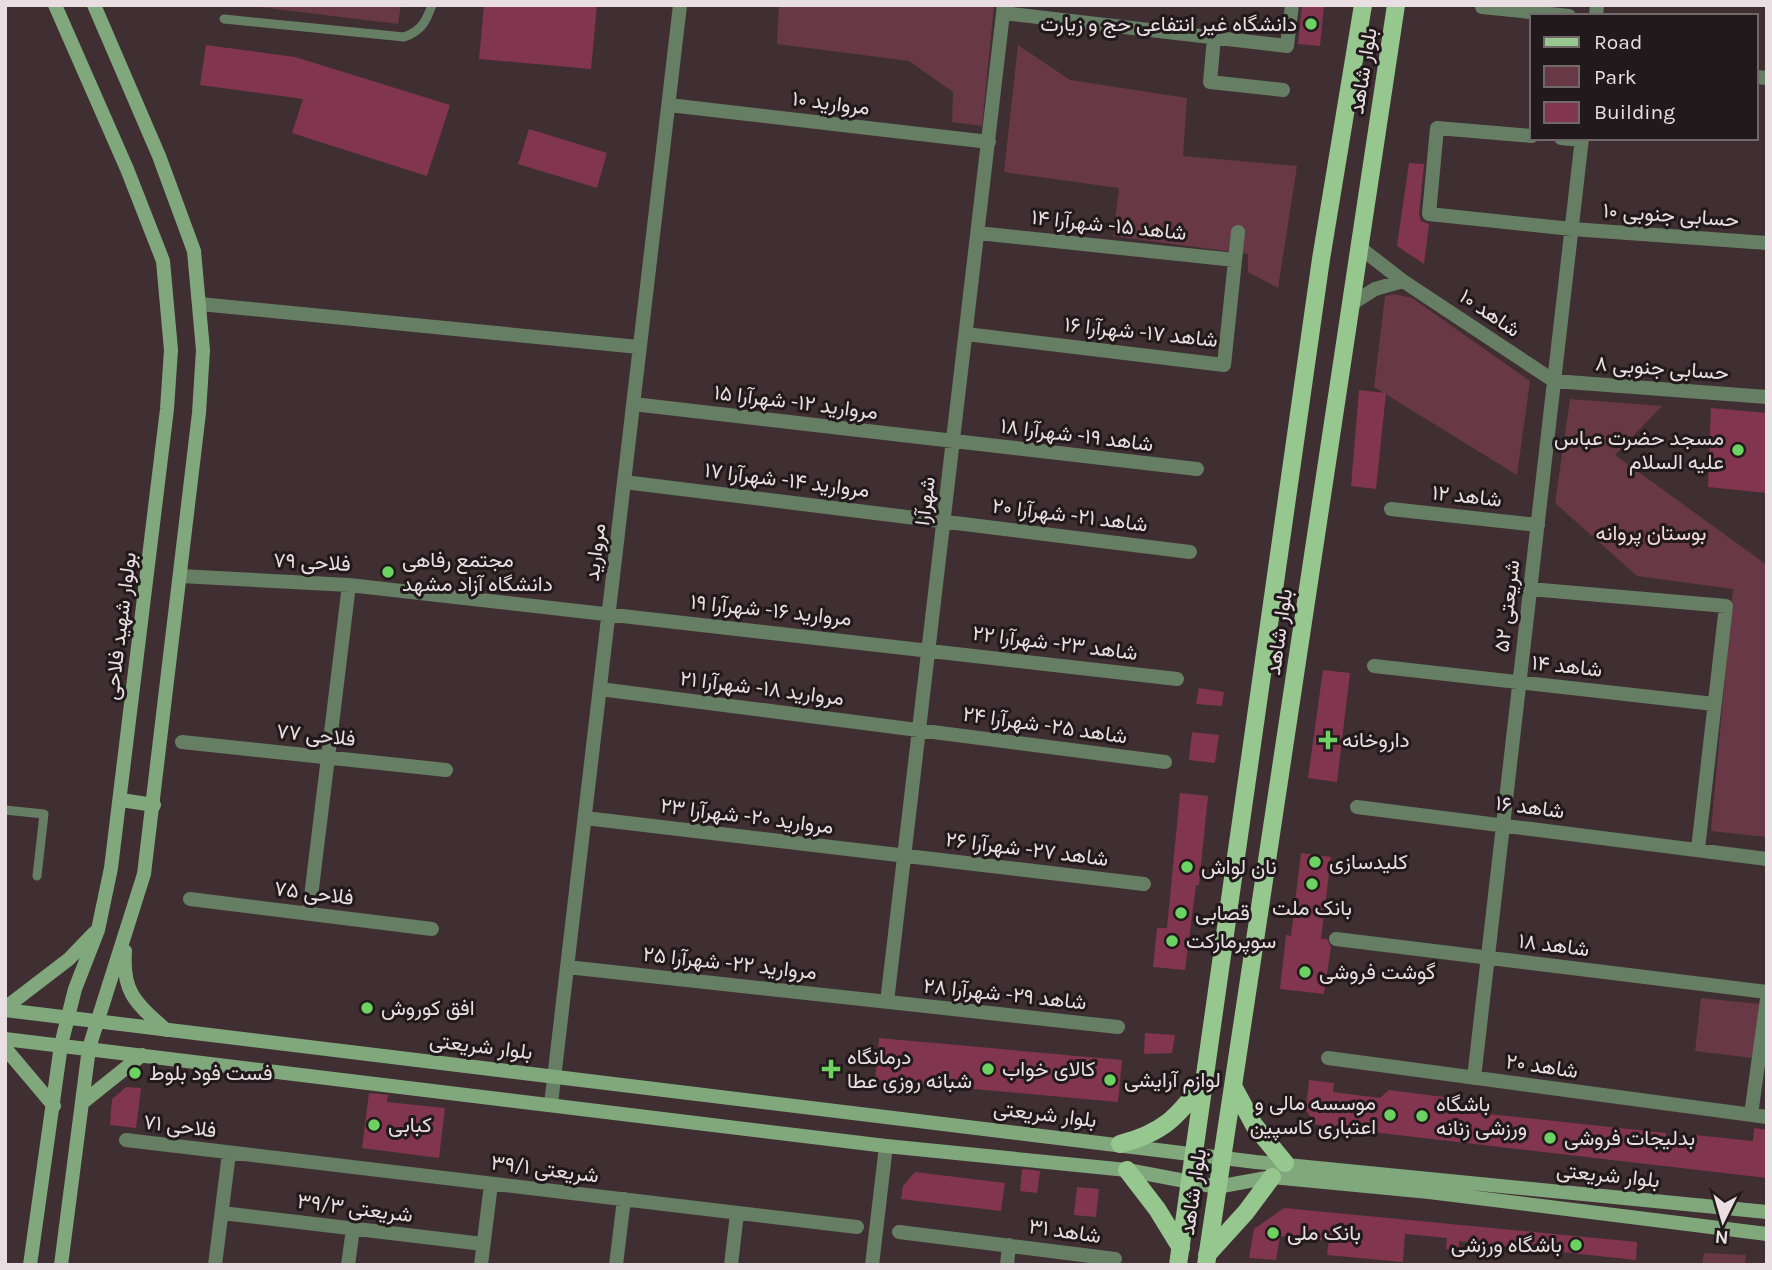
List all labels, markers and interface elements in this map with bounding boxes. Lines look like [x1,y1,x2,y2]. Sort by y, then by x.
place label: دانشگاه غیر انتفاعی حج و زیارت [1040,12,1297,38]
legend [1530,14,1758,140]
marker: دانشگاه غیر انتفاعی حج و زیارت [1303,16,1319,32]
street label: بلوار شاهد [1344,26,1383,116]
text: Road [1594,30,1642,54]
text: Park [1594,65,1637,89]
street label: مروارید ۱۰ [791,86,871,121]
text: Building [1594,100,1675,124]
street label: حسابی جنوبی ۱۰ [1602,198,1740,233]
street label: شاهد ۱۵- شهرآرا ۱۴ [1030,205,1188,246]
street label: شاهد ۱۰ [1455,284,1525,342]
street label: شاهد ۱۷- شهرآرا ۱۶ [1063,312,1219,353]
street label: حسابی جنوبی ۸ [1594,351,1730,386]
street label: مروارید ۱۲- شهرآرا ۱۵ [712,380,879,425]
street label: شاهد ۱۹- شهرآرا ۱۸ [999,414,1155,457]
place label: مسجد حضرت عباس علیه السلام [1554,426,1724,476]
marker: مسجد حضرت عباس علیه السلام [1730,442,1746,458]
street label: مروارید ۱۴- شهرآرا ۱۷ [703,458,871,503]
street label: شهرآرا [910,475,941,527]
street label: شاهد ۱۲ [1431,480,1503,512]
street label: شاهد ۲۱- شهرآرا ۲۰ [991,494,1149,537]
park label: بوستان پروانه [1596,521,1706,547]
street label: مروارید [580,522,611,582]
street label: فلاحی ۷۹ [273,548,351,576]
place label: مجتمع رفاهی دانشگاه آزاد مشهد [402,548,553,597]
street label: بولوار شهید فلاحی [99,551,142,701]
street label: شریعتی ۵۲ [1489,559,1526,654]
marker: مجتمع رفاهی دانشگاه آزاد مشهد [380,564,396,580]
street label: بلوار شاهد [1261,587,1298,677]
street label: مروارید ۱۶- شهرآرا ۱۹ [689,590,853,631]
street label: شاهد ۲۳- شهرآرا ۲۲ [971,621,1139,666]
street label: شاهد ۱۴ [1531,650,1603,682]
street label: مروارید ۱۸- شهرآرا ۲۱ [678,666,845,711]
street label: شاهد ۲۵- شهرآرا ۲۴ [961,702,1129,749]
street label: فلاحی ۷۷ [275,719,357,751]
place label: داروخانه [1342,728,1410,753]
marker: داروخانه [1320,732,1336,748]
street label: شاهد ۱۶ [1494,791,1566,823]
street label: مروارید ۲۰- شهرآرا ۲۳ [659,793,835,840]
street label: شاهد ۲۷- شهرآرا ۲۶ [944,827,1110,872]
place label: کلیدسازی [1329,850,1408,875]
marker: کلیدسازی [1307,854,1323,870]
place label: نان لواش [1201,855,1277,880]
marker: نان لواش [1179,859,1195,875]
street label: فلاحی ۷۵ [273,876,355,910]
marker: بانک ملت [1304,876,1320,892]
place label: بانک ملت [1272,896,1352,920]
place label: قصابی [1195,901,1250,925]
marker: قصابی [1173,905,1189,921]
place label: سوپرمارکت [1186,929,1276,955]
street label: شاهد ۱۸ [1517,929,1591,961]
marker: سوپرمارکت [1164,933,1180,949]
street label: مروارید ۲۲- شهرآرا ۲۵ [642,942,818,985]
place label: گوشت فروشی [1319,960,1436,985]
marker: گوشت فروشی [1297,964,1313,980]
street label: شاهد ۲۹- شهرآرا ۲۸ [922,974,1088,1015]
place label: افق کوروش [381,996,475,1021]
marker: افق کوروش [359,1000,375,1016]
street label: بلوار شریعتی [428,1028,534,1065]
place label: درمانگاه شبانه روزی عطا [847,1045,972,1094]
street label: شاهد ۲۰ [1504,1049,1580,1083]
place label: کالای خواب [1002,1057,1095,1082]
marker: درمانگاه شبانه روزی عطا [821,1059,841,1079]
place label: فست فود بلوط [149,1061,273,1086]
marker: کالای خواب [980,1061,996,1077]
marker: فست فود بلوط [127,1065,143,1081]
place label: لوازم آرایشی [1124,1068,1221,1094]
marker: لوازم آرایشی [1102,1072,1118,1088]
place label: موسسه مالی و اعتباری کاسپین [1250,1091,1376,1141]
place label: باشگاه ورزشی زنانه [1436,1092,1527,1141]
street label: بلوار شریعتی [992,1096,1098,1133]
marker: موسسه مالی و اعتباری کاسپین [1382,1107,1398,1123]
marker: باشگاه ورزشی زنانه [1414,1108,1430,1124]
street label: فلاحی ۷۱ [142,1110,218,1142]
place label: کبابی [388,1113,432,1137]
marker: کبابی [366,1117,382,1133]
place label: بدلیجات فروشی [1564,1126,1695,1151]
marker: بدلیجات فروشی [1542,1130,1558,1146]
street label: بلوار شاهد [1175,1147,1212,1237]
street label: شریعتی ۳۹/۱ [490,1150,600,1189]
street label: بلوار شریعتی [1555,1158,1661,1193]
north arrow [1688,1186,1758,1256]
street label: شریعتی ۳۹/۳ [296,1189,414,1228]
street label: شاهد ۳۱ [1027,1214,1103,1248]
place label: بانک ملی [1287,1221,1361,1245]
marker: بانک ملی [1265,1225,1281,1241]
text: N [1714,1225,1729,1248]
place label: باشگاه ورزشی [1451,1233,1562,1258]
marker: باشگاه ورزشی [1568,1237,1584,1253]

